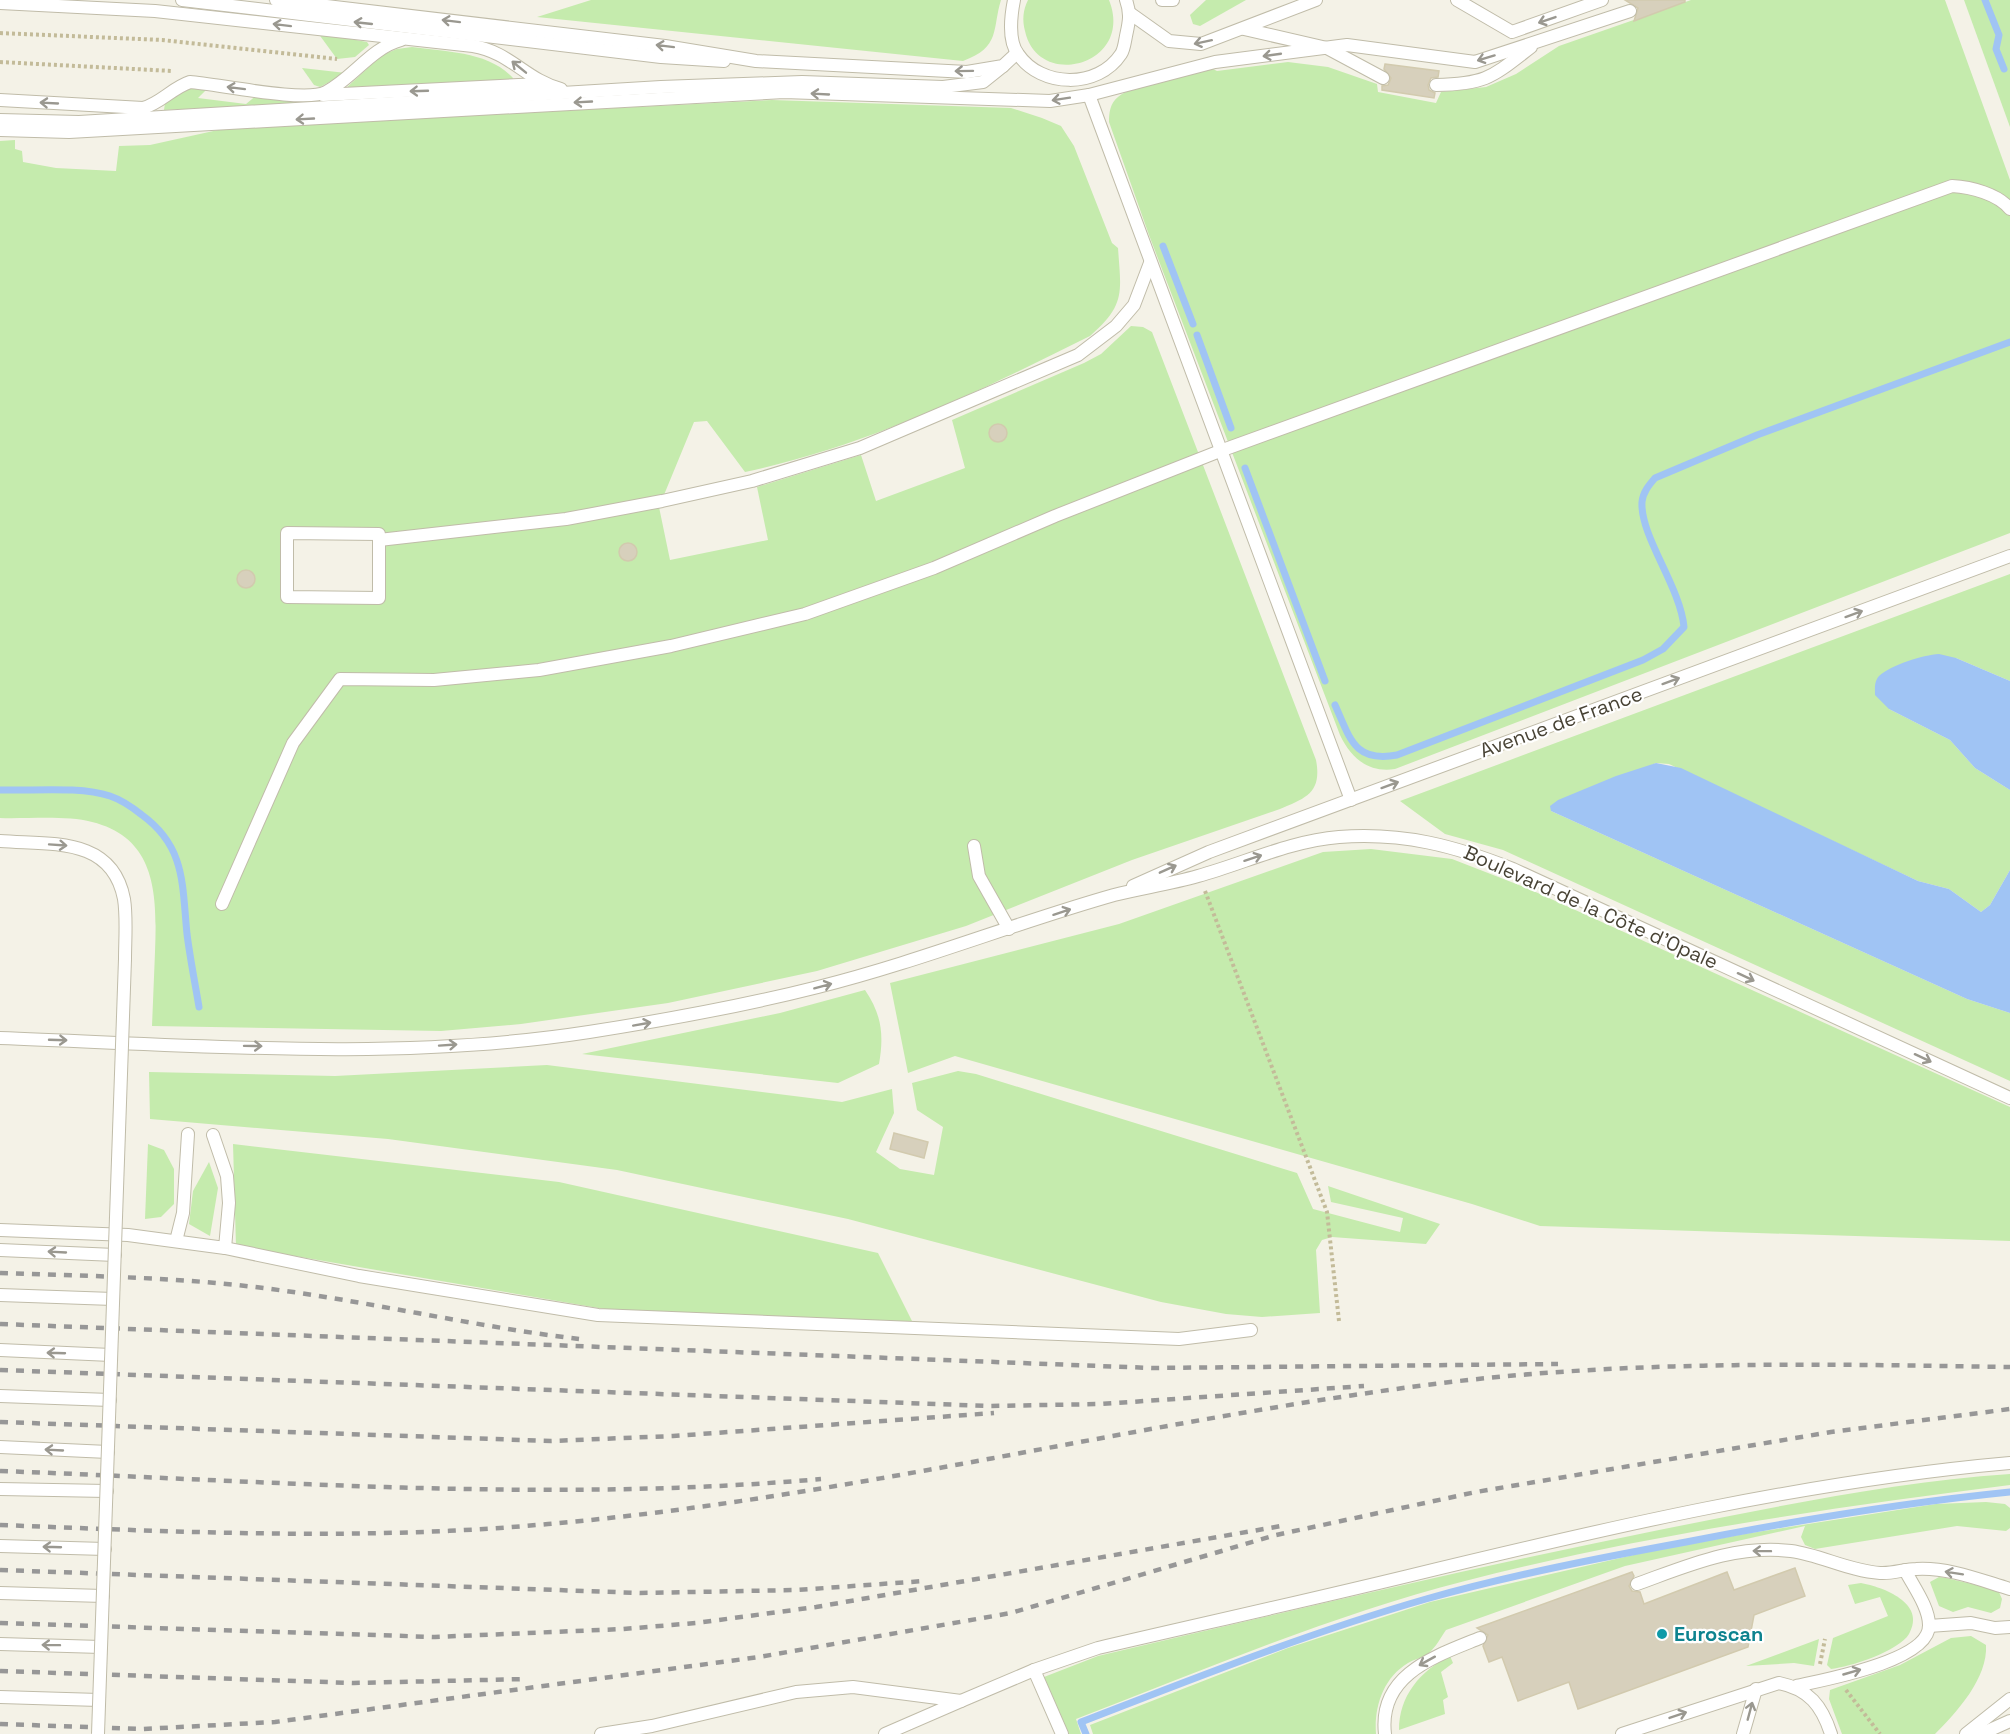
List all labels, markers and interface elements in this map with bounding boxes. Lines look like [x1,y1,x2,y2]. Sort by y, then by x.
one-way arrow [441,15,461,26]
one-way arrow [1538,15,1557,26]
one-way arrow [354,17,374,28]
one-way arrow [272,20,292,31]
one-way arrow [1194,37,1213,48]
one-way arrow [656,40,676,51]
one-way arrow [1263,50,1283,61]
one-way arrow [1477,53,1496,64]
one-way arrow [512,61,528,74]
one-way arrow [954,65,974,77]
one-way arrow [227,82,246,93]
one-way arrow [410,85,430,96]
one-way arrow [811,88,831,99]
one-way arrow [1052,94,1072,105]
one-way arrow [40,97,60,108]
one-way arrow [574,97,594,108]
one-way arrow [295,114,315,125]
one-way arrow [1844,607,1863,618]
one-way arrow [1661,675,1680,686]
street label: Avenue de France [1476,681,1646,763]
one-way arrow [1380,779,1399,790]
street label: Boulevard de la Côte d'Opale [1460,839,1722,975]
one-way arrow [48,840,68,851]
one-way arrow [1243,852,1262,863]
one-way arrow [1159,863,1177,875]
one-way arrow [1052,906,1071,917]
one-way arrow [1736,971,1754,983]
one-way arrow [813,979,832,991]
one-way arrow [632,1018,651,1029]
one-way arrow [48,1034,68,1046]
one-way arrow [438,1039,458,1050]
one-way arrow [243,1040,263,1052]
one-way arrow [1914,1054,1932,1065]
one-way arrow [48,1247,68,1258]
one-way arrow [46,1347,66,1358]
one-way arrow [44,1444,64,1455]
one-way arrow [43,1542,63,1553]
one-way arrow [1753,1545,1773,1556]
one-way arrow [1944,1568,1964,1579]
place label: Euroscan [1674,1621,1763,1647]
marker: Euroscan [1655,1627,1669,1641]
one-way arrow [41,1640,61,1651]
one-way arrow [1419,1655,1436,1667]
one-way arrow [1843,1666,1862,1677]
one-way arrow [1744,1702,1756,1721]
one-way arrow [1668,1709,1687,1720]

